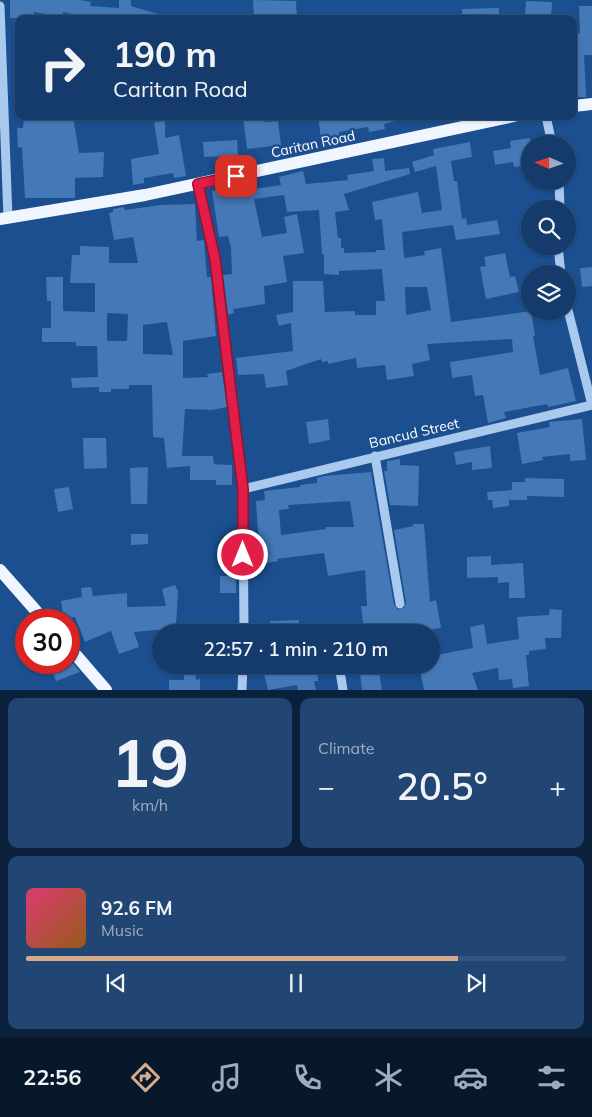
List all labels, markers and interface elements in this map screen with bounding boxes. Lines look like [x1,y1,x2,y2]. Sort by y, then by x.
text: 190 m [113,32,217,76]
icon: right [30,35,95,100]
text: Caritan Road [113,75,248,103]
street label: Caritan Road [269,126,357,162]
north arrow [521,135,576,190]
map controls [521,135,576,320]
pin [215,155,257,197]
icon: arrive [222,162,250,190]
button: search [521,200,576,255]
button: layers [521,265,576,320]
street label: Bancud Street [367,414,461,452]
position arrow [216,528,268,580]
speed limit sign: 30 [15,609,80,674]
text: 22:57 · 1 min · 210 m [203,637,389,661]
text: 19 [111,722,189,803]
text: Climate [318,738,374,758]
text: 20.5° [396,762,488,810]
text: − [318,769,335,804]
text: + [549,769,566,804]
text: km/h [132,795,168,815]
text: 92.6 FM [101,896,173,920]
text: Music [101,920,144,940]
icon: previous [102,969,130,997]
icon: pause [282,969,310,997]
icon: next [462,969,490,997]
icon: directions [128,1060,163,1095]
icon: music [209,1060,244,1095]
icon: phone [290,1060,325,1095]
icon: climate [371,1060,406,1095]
icon: car [453,1060,488,1095]
icon: filters [534,1060,569,1095]
text: 22:56 [23,1063,81,1091]

